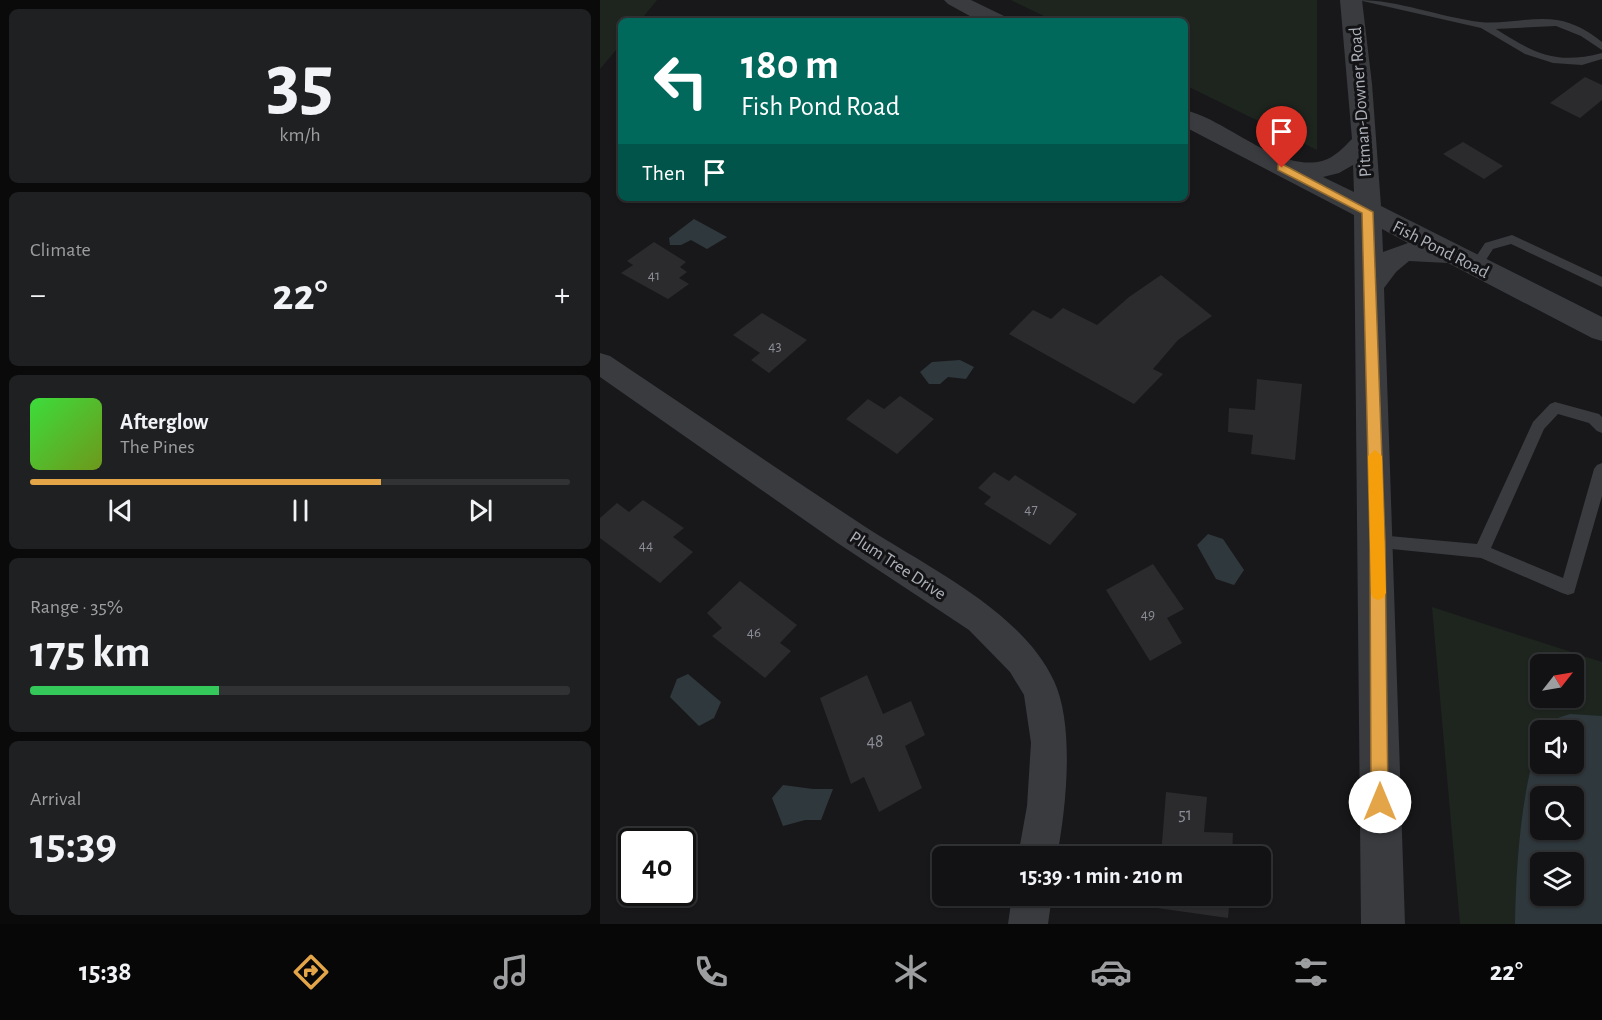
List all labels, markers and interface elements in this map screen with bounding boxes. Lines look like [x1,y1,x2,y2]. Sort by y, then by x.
street label: Pitman-Downer Road [1347,26,1375,178]
icon: left [642,42,720,120]
text: 180 m [741,44,839,86]
text: 35 [266,45,334,123]
text: Fish Pond Road [741,93,900,120]
pin [1256,106,1307,168]
icon: arrive [1265,115,1298,148]
text: km/h [279,125,321,145]
icon: arrive [698,156,731,189]
text: Then [642,162,686,184]
street label: Fish Pond Road [1389,218,1492,282]
text: Climate [30,240,91,260]
house number: 41 [648,268,660,283]
text: 22° [272,273,328,318]
text: − [30,279,46,312]
text: + [554,279,570,312]
house number: 43 [768,339,782,354]
text: Afterglow [120,411,208,433]
text: The Pines [120,437,195,457]
icon: previous [104,494,137,527]
icon: pause [284,494,317,527]
icon: next [464,494,497,527]
house number: 47 [1024,502,1038,517]
street label: Plum Tree Drive [846,528,949,604]
house number: 44 [639,538,653,553]
text: Range · 35% [30,597,123,617]
house number: 49 [1141,607,1155,622]
house number: 46 [747,625,761,640]
text: 175 km [30,630,150,675]
north arrow [1530,654,1584,708]
map controls [1530,654,1584,906]
button: sound [1530,720,1584,774]
house number: 48 [866,733,884,751]
position arrow [1348,770,1412,834]
button: search [1530,786,1584,840]
text: Arrival [30,789,81,809]
house number: 51 [1178,806,1192,824]
text: 15:39 [30,822,117,867]
speed limit sign: 40 [618,828,696,906]
button: layers [1530,852,1584,906]
text: 15:39 · 1 min · 210 m [1020,865,1183,887]
icon: directions [290,951,332,993]
icon: music [490,951,532,993]
icon: phone [690,951,732,993]
icon: climate [890,951,932,993]
icon: car [1090,951,1132,993]
icon: filters [1290,951,1332,993]
text: 15:38 [79,958,132,985]
text: 22° [1490,958,1523,985]

